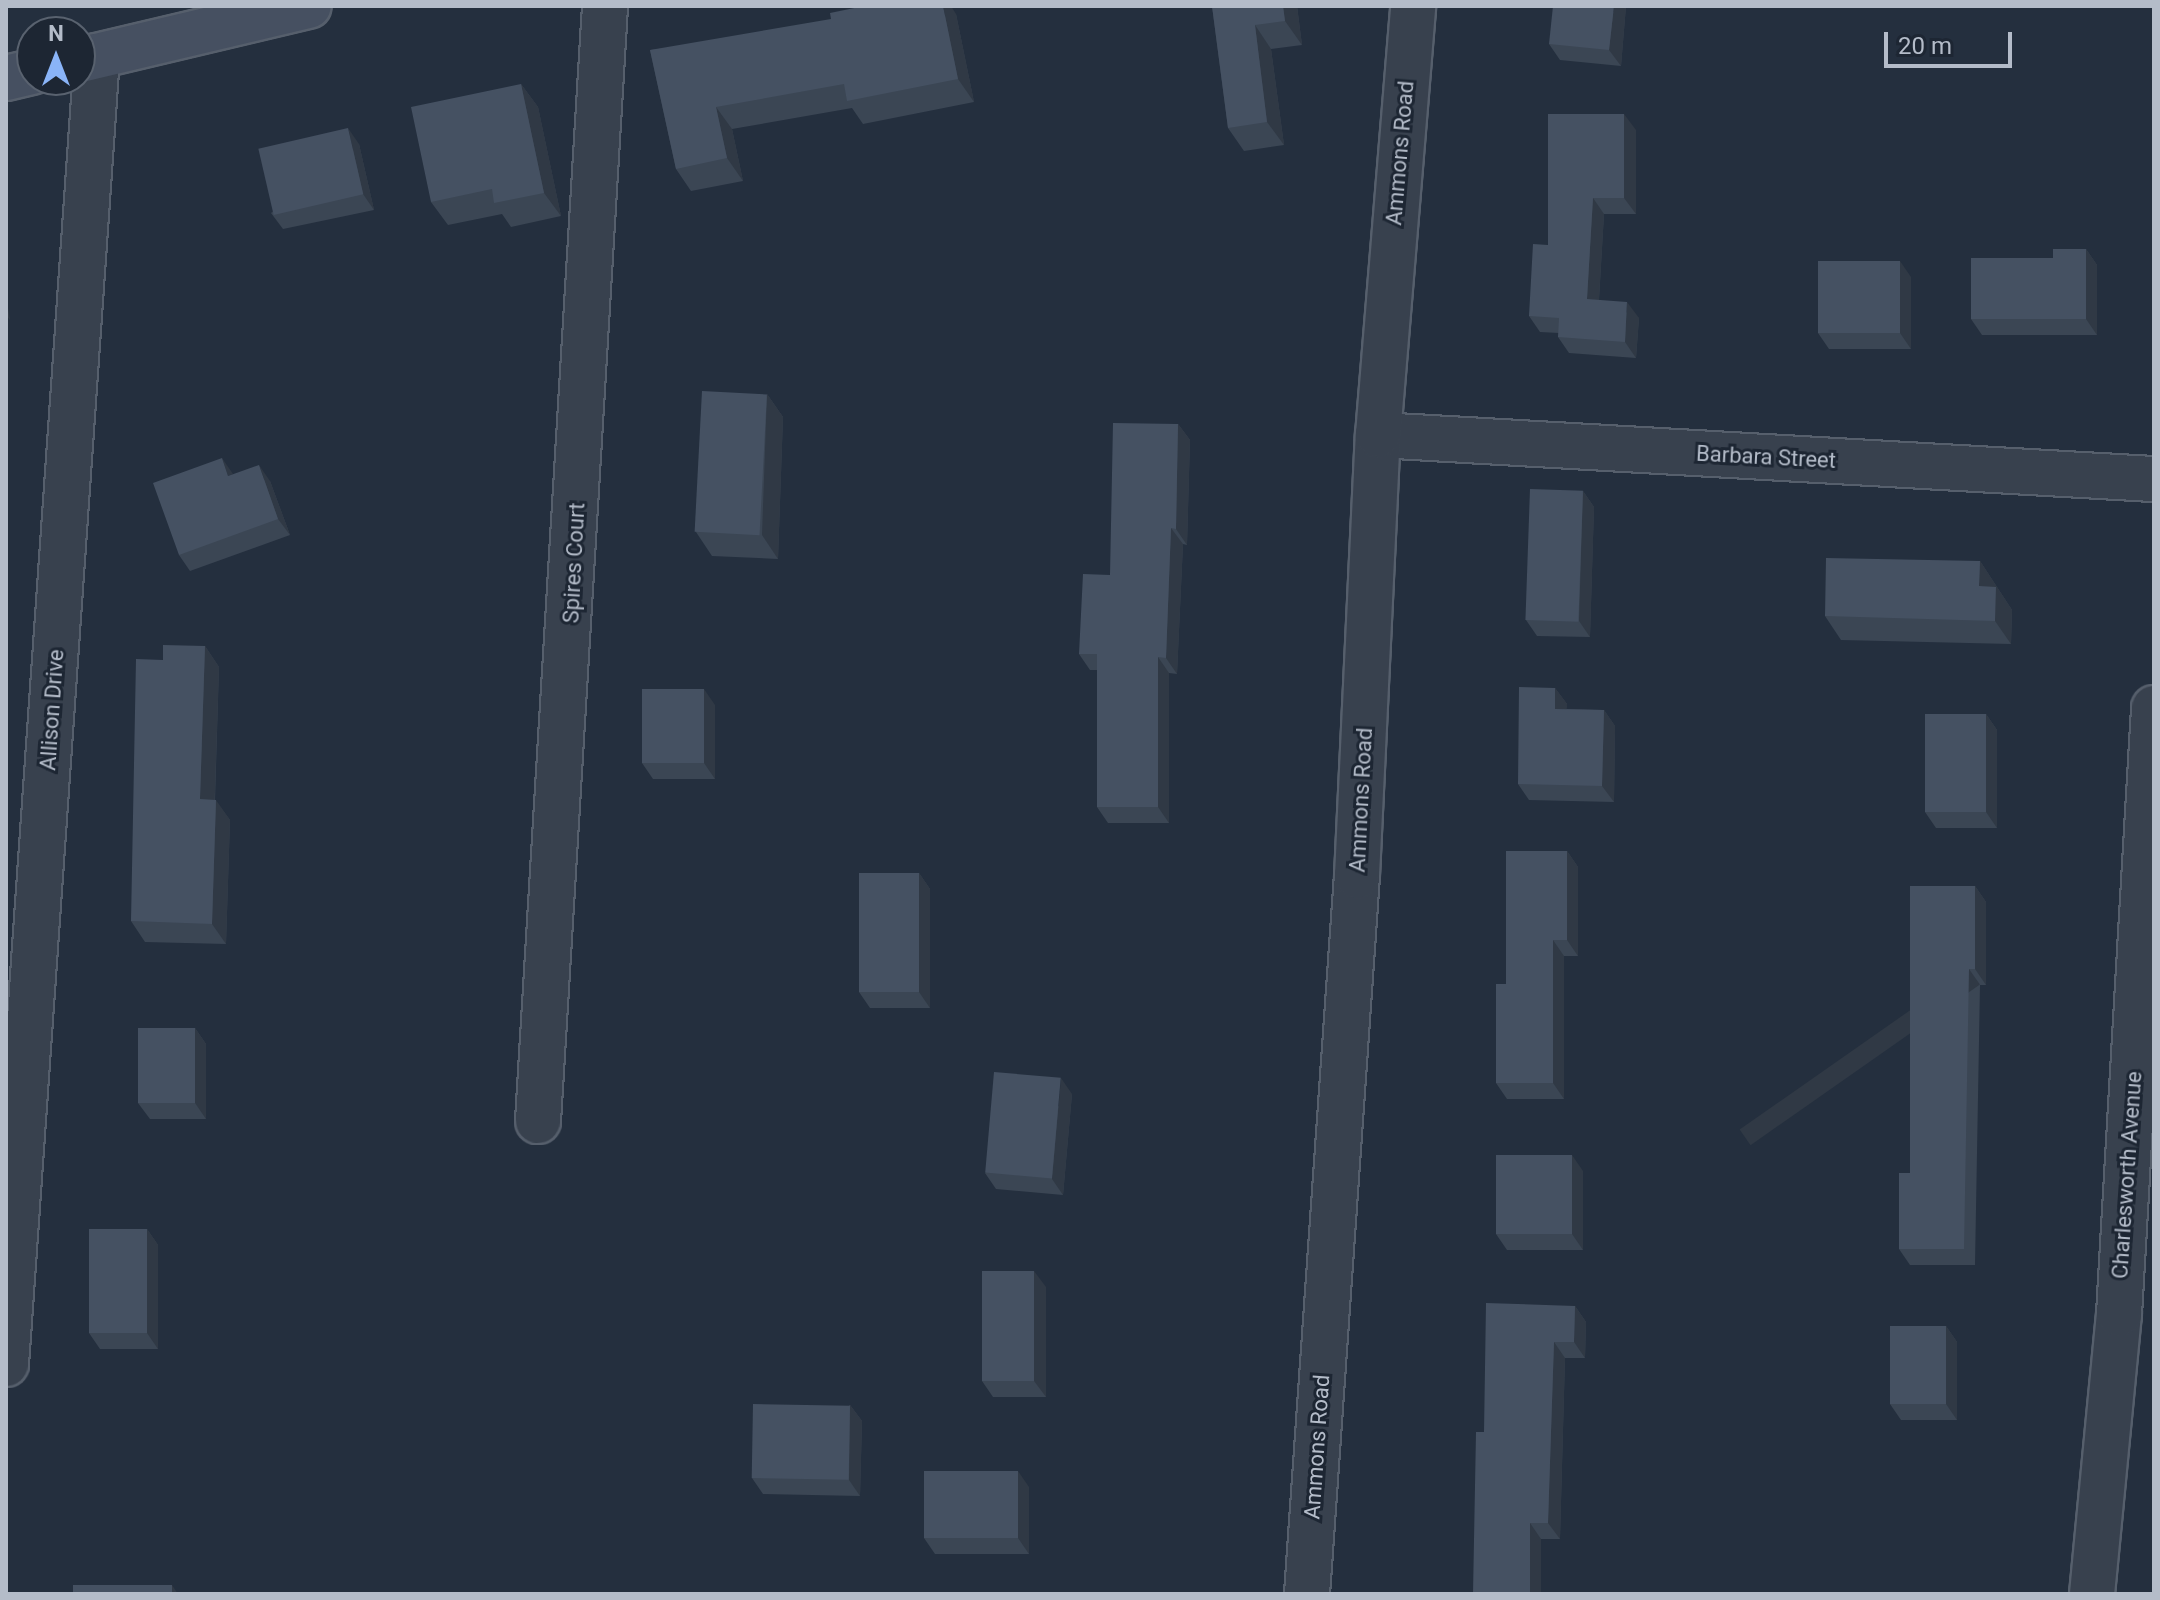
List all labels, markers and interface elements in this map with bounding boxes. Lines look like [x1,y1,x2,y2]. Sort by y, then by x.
north arrow [16,16,96,96]
scale bar [1888,16,2016,66]
text: N [48,21,64,46]
text: 20 m [1898,32,1952,60]
street label: Ammons Road [1381,80,1419,226]
street label: Barbara Street [1695,440,1837,474]
street label: Spires Court [558,502,590,624]
street label: Allison Drive [35,649,69,771]
street label: Ammons Road [1344,727,1378,873]
street label: Charlesworth Avenue [2107,1070,2147,1280]
street label: Ammons Road [1299,1374,1335,1520]

